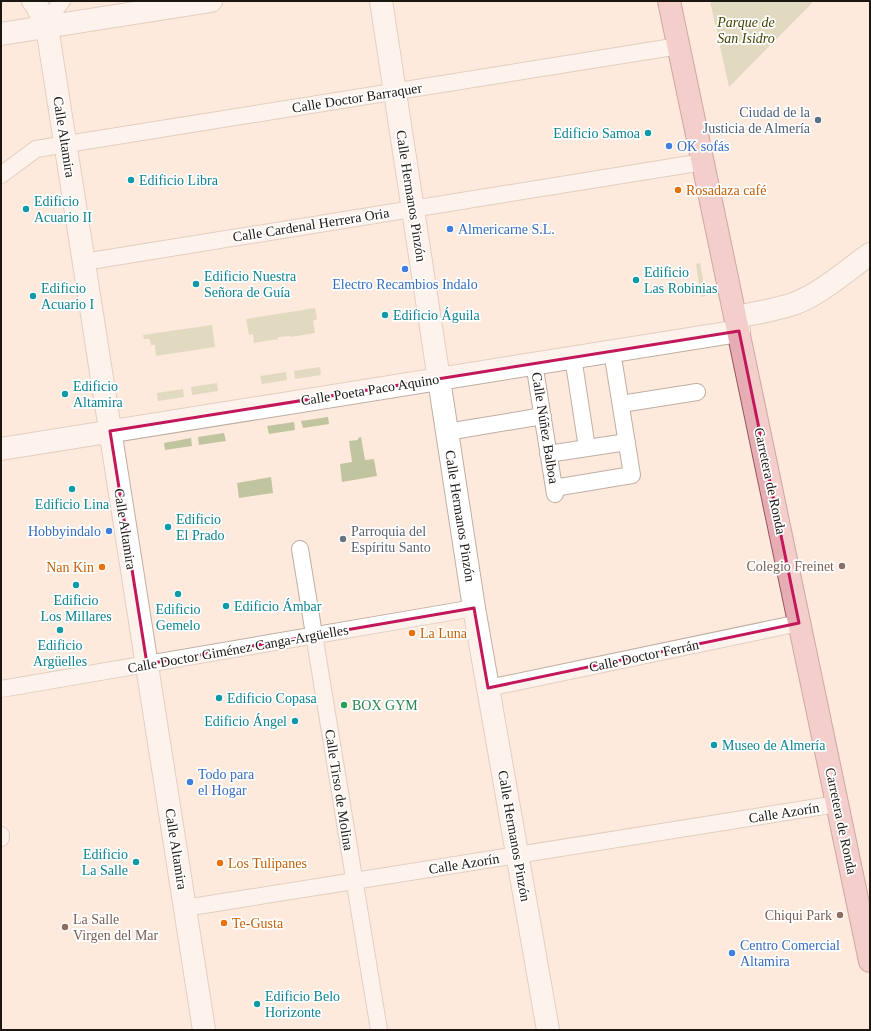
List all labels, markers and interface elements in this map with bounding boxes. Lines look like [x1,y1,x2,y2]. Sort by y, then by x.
park label: Parque de San Isidro [716,15,775,46]
street label: Calle Doctor Barraquer [291,80,423,116]
street label: Calle Altamira [50,95,78,179]
place label: Ciudad de la Justicia de Almería [703,105,811,136]
marker: Ciudad de la Justicia de Almería [813,115,823,125]
place label: Edificio Samoa [553,126,641,141]
marker: Edificio Samoa [643,128,653,138]
street label: Calle Hermanos Pinzón [393,129,429,263]
place label: OK sofás [677,139,730,154]
marker: OK sofás [664,141,674,151]
place label: Edificio Libra [139,173,219,188]
marker: Edificio Libra [126,175,136,185]
place label: Rosadaza café [686,183,766,198]
marker: Rosadaza café [673,185,683,195]
place label: Edificio Acuario II [34,194,92,225]
marker: Edificio Acuario II [21,204,31,214]
street label: Calle Cardenal Herrera Oria [232,205,391,245]
place label: Almericarne S.L. [458,222,555,237]
marker: Almericarne S.L. [445,224,455,234]
marker: Electro Recambios Indalo [400,264,410,274]
place label: Edificio Las Robinias [644,265,718,296]
place label: Edificio Nuestra Señora de Guía [204,269,297,300]
marker: Edificio Las Robinias [631,275,641,285]
place label: Electro Recambios Indalo [332,277,478,292]
marker: Edificio Nuestra Señora de Guía [191,279,201,289]
place label: Edificio Acuario I [41,281,95,312]
marker: Edificio Acuario I [28,291,38,301]
place label: Edificio Águila [393,307,480,323]
marker: Edificio Águila [380,310,390,320]
street label: Calle Núñez Balboa [529,371,561,486]
street label: Calle Poeta Paco Aquino [300,372,440,408]
place label: Edificio Altamira [73,379,124,410]
marker: Edificio Altamira [60,389,70,399]
street label: Carretera de Ronda [751,426,789,537]
street label: Calle Hermanos Pinzón [442,449,478,583]
marker: Edificio Lina [67,484,77,494]
street label: Calle Altamira [111,487,139,571]
place label: Edificio Lina [35,497,110,512]
place label: Edificio El Prado [176,512,225,543]
marker: Edificio El Prado [163,522,173,532]
place label: Hobbyindalo [28,524,101,539]
place label: Parroquia del Espíritu Santo [351,524,431,555]
marker: Hobbyindalo [104,526,114,536]
marker: Parroquia del Espíritu Santo [338,534,348,544]
place label: Colegio Freinet [747,559,834,574]
place label: Nan Kin [46,560,94,575]
marker: Colegio Freinet [837,561,847,571]
marker: Nan Kin [97,562,107,572]
marker: Edificio Los Millares [71,580,81,590]
marker: Edificio Gemelo [173,589,183,599]
place label: Edificio Los Millares [40,593,112,624]
place label: Edificio Ámbar [234,598,322,614]
marker: Edificio Ámbar [221,601,231,611]
place label: Edificio Gemelo [155,602,201,633]
street label: Calle Doctor Giménez Canga-Argüelles [126,622,350,676]
marker: Edificio Argüelles [55,625,65,635]
place label: La Luna [420,626,468,641]
marker: La Luna [407,628,417,638]
street label: Calle Doctor Ferrán [588,637,700,675]
place label: Edificio Argüelles [33,638,87,669]
place label: Edificio Copasa [227,691,318,706]
marker: Edificio Copasa [214,693,224,703]
place label: BOX GYM [352,698,418,713]
marker: BOX GYM [339,700,349,710]
place label: Edificio Ángel [204,713,287,729]
marker: Edificio Ángel [290,716,300,726]
street label: Calle Tirso de Molina [322,728,356,852]
place label: Museo de Almería [722,738,826,753]
marker: Museo de Almería [709,740,719,750]
street label: Carretera de Ronda [822,766,860,877]
place label: Todo para el Hogar [198,767,255,798]
street label: Calle Hermanos Pinzón [495,769,533,903]
marker: Todo para el Hogar [185,777,195,787]
street label: Calle Azorín [748,800,820,826]
street label: Calle Altamira [162,807,190,891]
place label: Edificio La Salle [82,847,128,878]
street label: Calle Azorín [428,851,500,877]
place label: Los Tulipanes [228,856,307,871]
marker: Edificio La Salle [131,857,141,867]
marker: Los Tulipanes [215,858,225,868]
place label: Chiqui Park [765,908,832,923]
marker: Chiqui Park [835,910,845,920]
place label: La Salle Virgen del Mar [73,912,159,943]
place label: Te-Gusta [232,916,284,931]
marker: Te-Gusta [219,918,229,928]
marker: La Salle Virgen del Mar [60,922,70,932]
place label: Centro Comercial Altamira [740,938,840,969]
marker: Centro Comercial Altamira [727,948,737,958]
place label: Edificio Belo Horizonte [265,989,340,1020]
marker: Edificio Belo Horizonte [252,999,262,1009]

